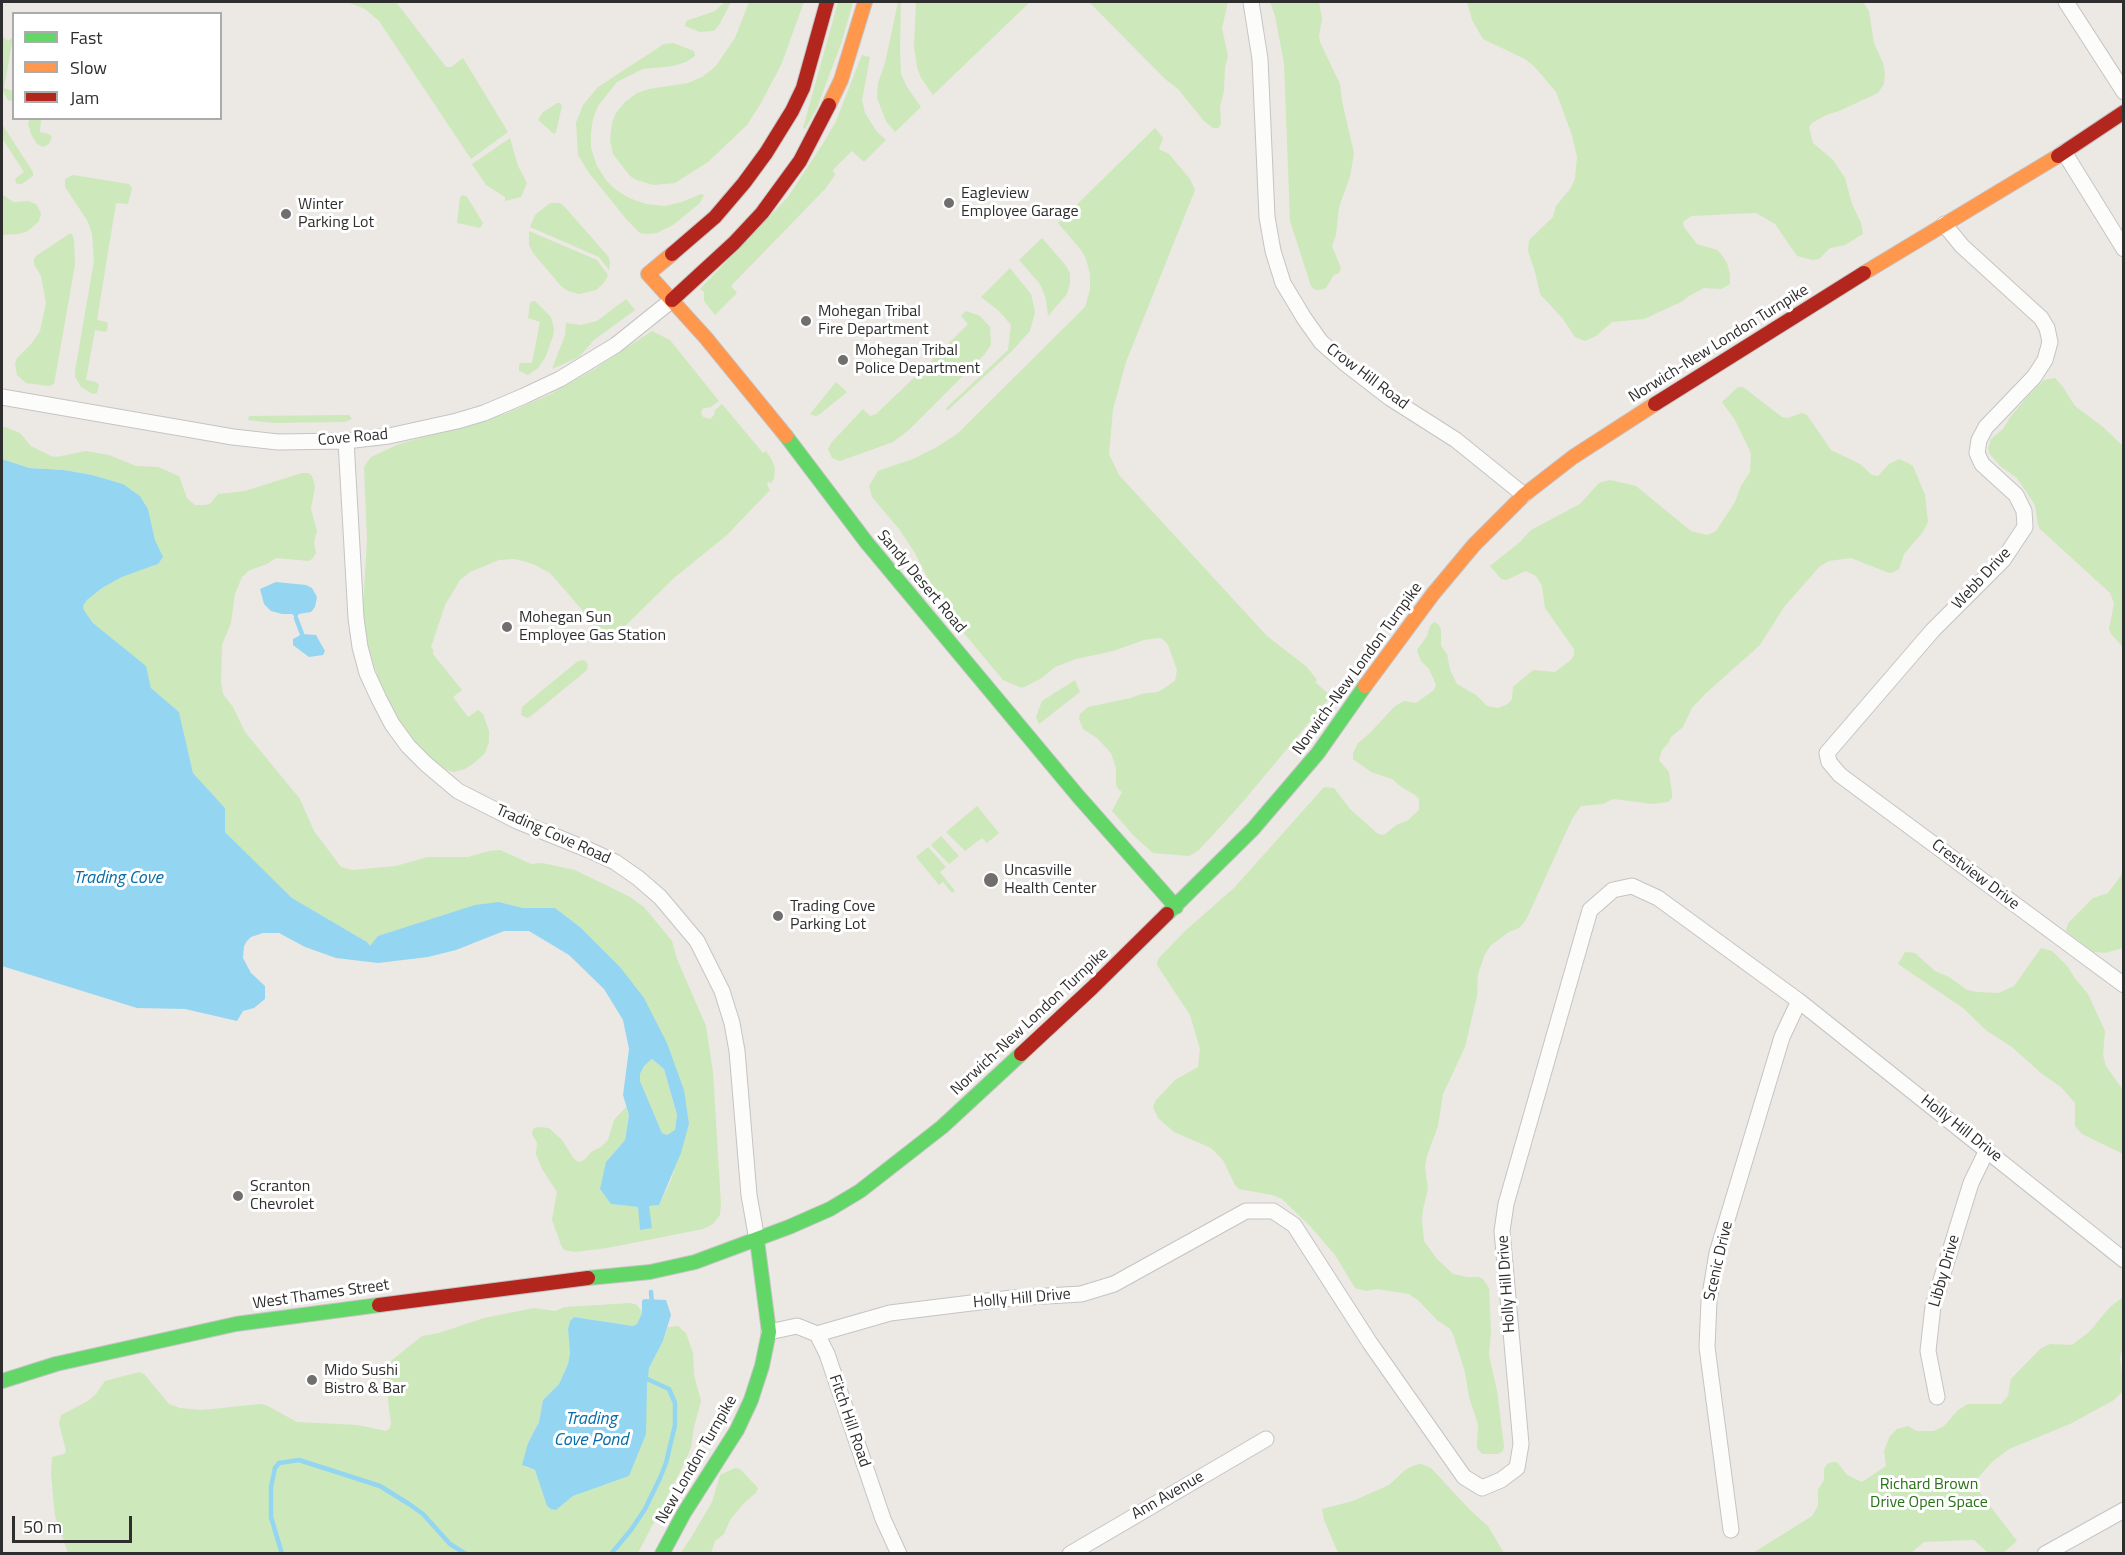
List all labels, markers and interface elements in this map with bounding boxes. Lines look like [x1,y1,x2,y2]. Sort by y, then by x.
legend [12,12,222,120]
text: Fast [70,24,103,51]
text: Slow [70,54,107,81]
text: Jam [70,84,99,111]
place label: Eagleview Employee Garage [961,184,1079,222]
place label: Winter Parking Lot [298,195,374,233]
marker: Eagleview Employee Garage [942,196,956,210]
marker: Winter Parking Lot [279,207,293,221]
street label: Norwich-New London Turnpike [1626,281,1812,407]
place label: Mohegan Tribal Fire Department [818,302,929,340]
marker: Mohegan Tribal Fire Department [799,314,813,328]
street label: Crow Hill Road [1322,340,1412,414]
place label: Mohegan Tribal Police Department [855,341,980,379]
marker: Mohegan Tribal Police Department [836,353,850,367]
street label: Cove Road [317,425,389,451]
street label: Sandy Desert Road [872,527,970,637]
street label: Webb Drive [1949,544,2015,614]
street label: Norwich-New London Turnpike [1289,579,1427,759]
place label: Mohegan Sun Employee Gas Station [519,608,666,646]
marker: Mohegan Sun Employee Gas Station [500,620,514,634]
street label: Trading Cove Road [493,801,613,869]
street label: Crestview Drive [1927,836,2023,914]
place label: Uncasville Health Center [1004,861,1097,899]
water label: Trading Cove [73,868,163,890]
marker: Uncasville Health Center [982,871,1000,889]
place label: Trading Cove Parking Lot [790,897,875,935]
marker: Trading Cove Parking Lot [771,909,785,923]
street label: Norwich-New London Turnpike [947,944,1113,1100]
street label: Holly Hill Drive [1916,1091,2006,1167]
place label: Scranton Chevrolet [250,1177,314,1215]
marker: Scranton Chevrolet [231,1189,245,1203]
street label: Scenic Drive [1701,1219,1737,1303]
street label: Libby Drive [1926,1233,1964,1309]
street label: Holly Hill Drive [1494,1234,1520,1334]
street label: West Thames Street [252,1276,390,1314]
street label: Holly Hill Drive [972,1285,1072,1313]
place label: Mido Sushi Bistro & Bar [324,1361,406,1399]
street label: Fitch Hill Road [824,1372,874,1470]
marker: Mido Sushi Bistro & Bar [305,1373,319,1387]
street label: New London Turnpike [652,1392,742,1528]
water label: Trading Cove Pond [554,1409,628,1452]
street label: Ann Avenue [1128,1468,1208,1524]
park label: Richard Brown Drive Open Space [1870,1475,1988,1513]
scale bar [15,1504,135,1542]
text: 50 m [23,1513,62,1540]

